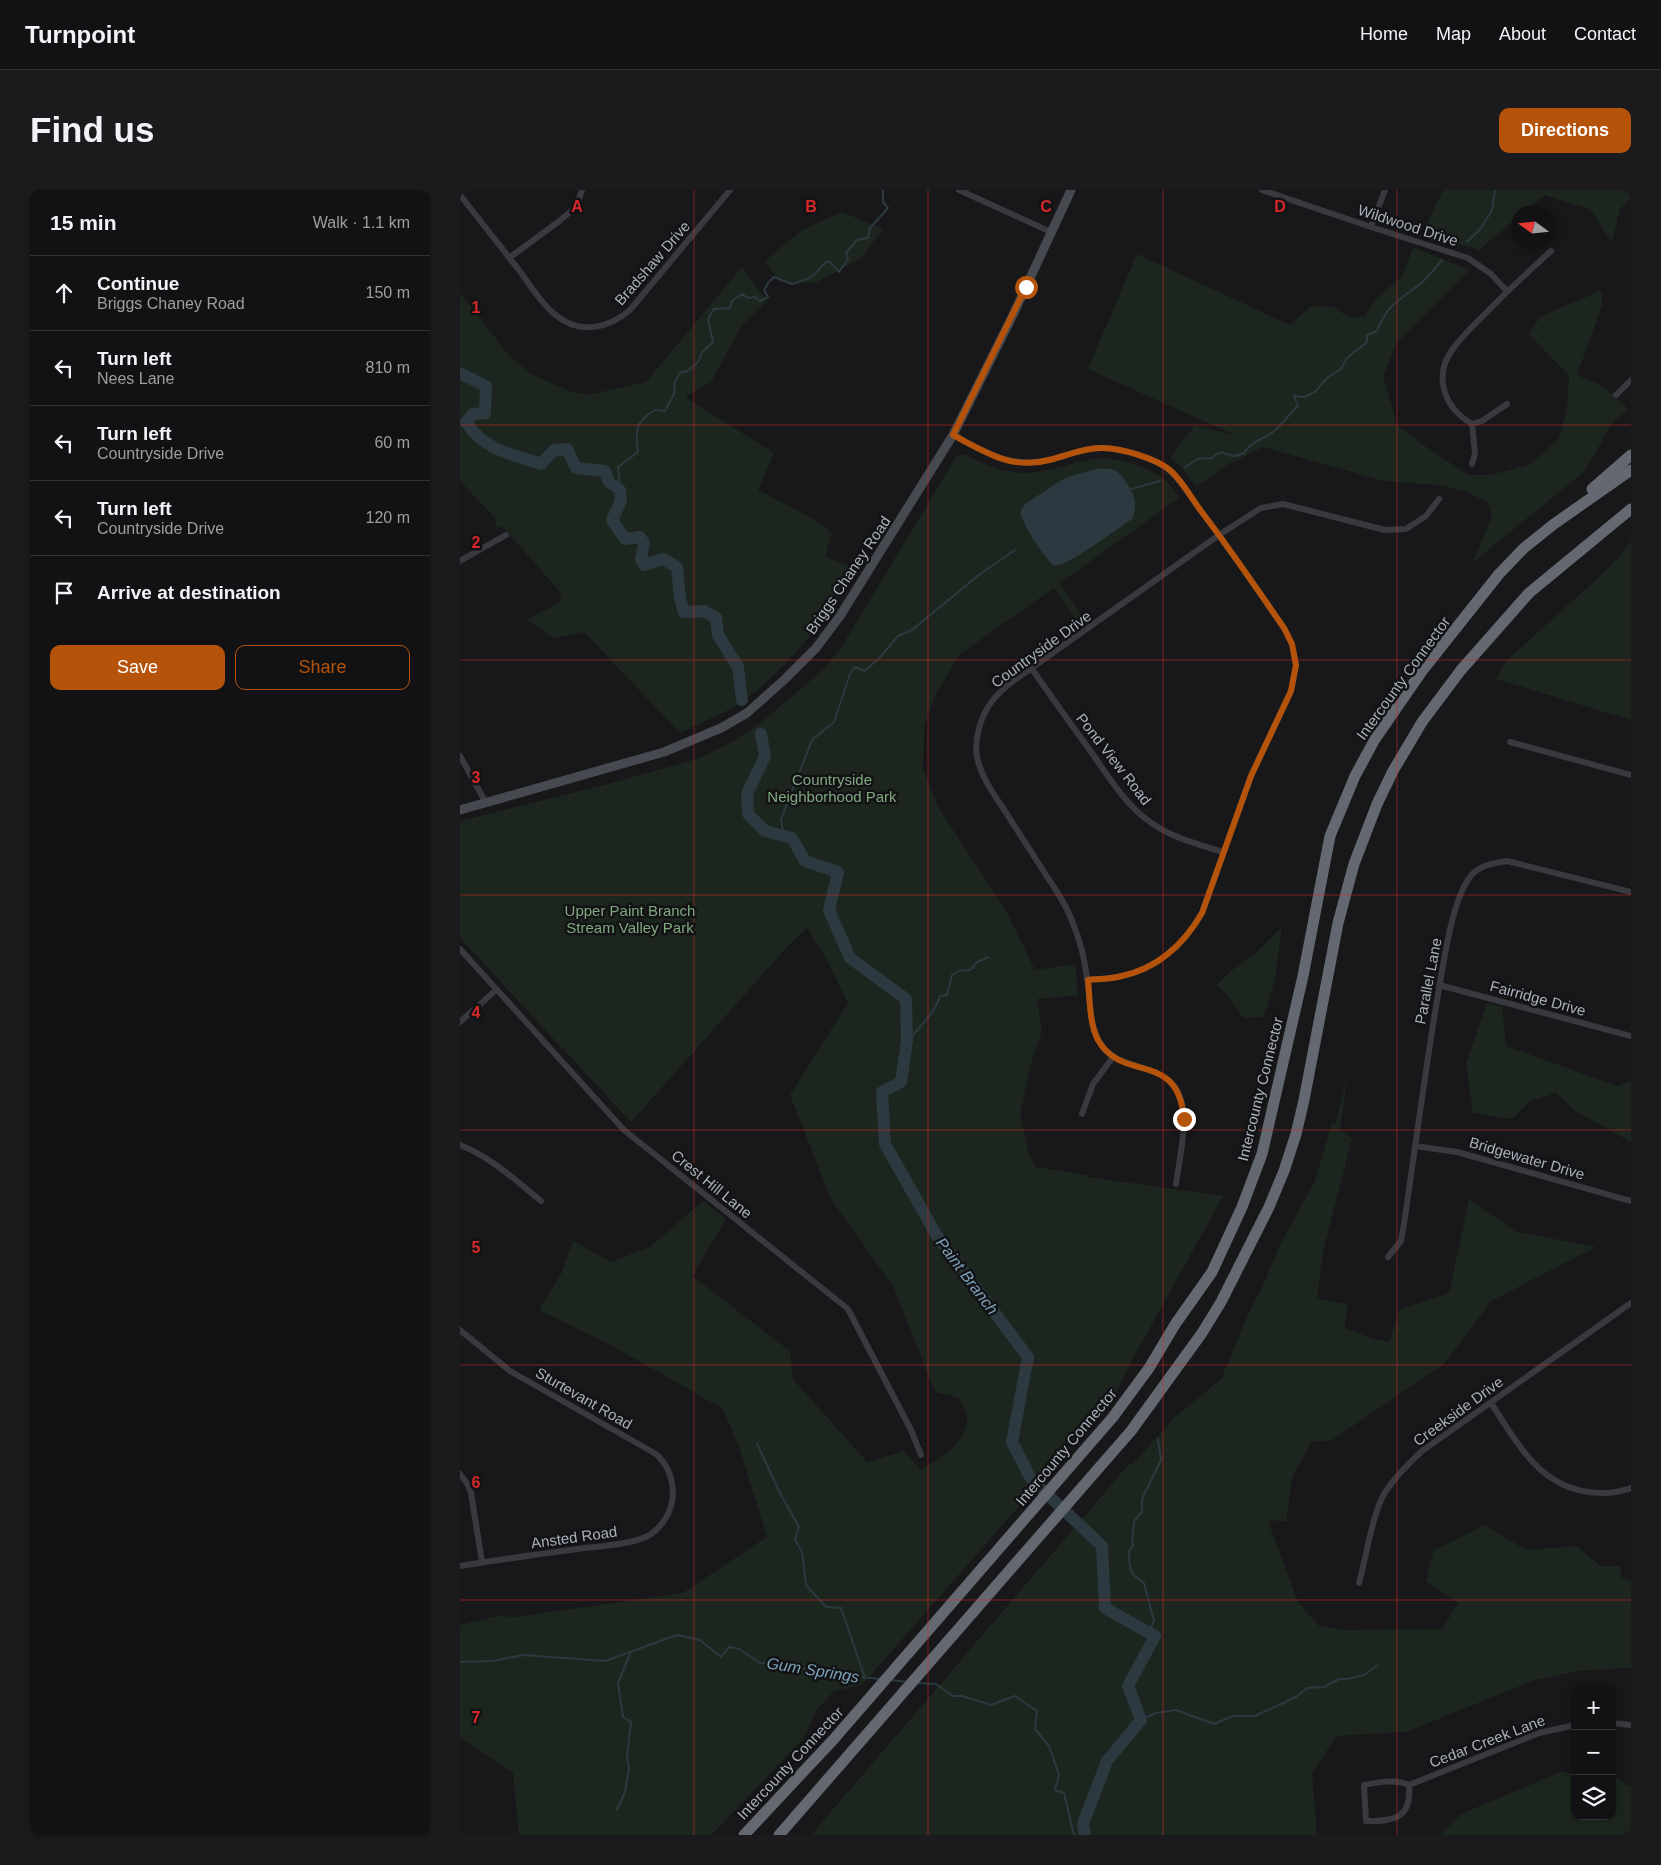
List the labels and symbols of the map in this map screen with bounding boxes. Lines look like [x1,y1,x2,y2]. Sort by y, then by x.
text: A [571,198,583,215]
text: B [805,198,817,215]
text: C [1040,198,1052,215]
text: D [1274,198,1286,215]
street label: Wildwood Drive [1356,201,1460,249]
north arrow [1511,205,1556,250]
street label: Bradshaw Drive [611,217,693,309]
route start [1015,276,1038,299]
text: 1 [472,299,481,316]
street label: Briggs Chaney Road [802,513,894,637]
text: 2 [472,534,481,551]
street label: Countryside Drive [988,607,1094,691]
street label: Intercounty Connector [1353,613,1453,743]
street label: Pond View Road [1073,710,1155,808]
text: 3 [472,769,481,786]
park label: Countryside Neighborhood Park [767,771,897,805]
park label: Upper Paint Branch Stream Valley Park [565,902,695,936]
street label: Parallel Lane [1411,936,1445,1026]
street label: Fairridge Drive [1488,977,1588,1019]
text: 4 [472,1004,481,1021]
street label: Intercounty Connector [1234,1015,1286,1163]
route end [1173,1108,1196,1131]
street label: Bridgewater Drive [1467,1133,1587,1183]
street label: Crest Hill Lane [668,1146,756,1222]
water label: Paint Branch [933,1234,1001,1318]
text: 5 [472,1239,481,1256]
street label: Sturtevant Road [533,1364,635,1432]
street label: Creekside Drive [1410,1373,1506,1449]
street label: Intercounty Connector [1012,1385,1120,1509]
text: 6 [472,1474,481,1491]
street label: Ansted Road [530,1523,618,1551]
water label: Gum Springs [766,1654,860,1686]
street label: Intercounty Connector [733,1703,847,1823]
text: 7 [472,1709,481,1726]
street label: Cedar Creek Lane [1427,1711,1547,1771]

